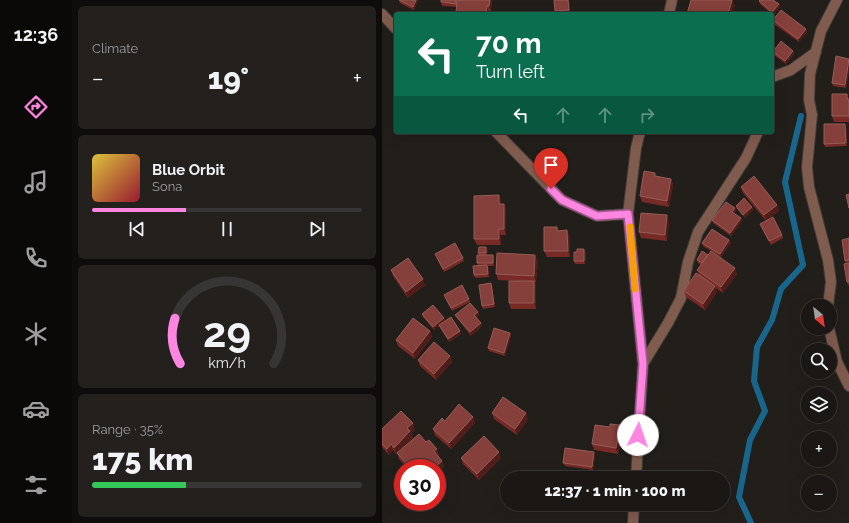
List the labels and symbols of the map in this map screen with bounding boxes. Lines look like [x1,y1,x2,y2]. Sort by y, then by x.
pin [534,148,568,189]
north arrow [801,299,837,335]
position arrow [617,414,659,456]
speed limit sign: 30 [394,459,446,511]

